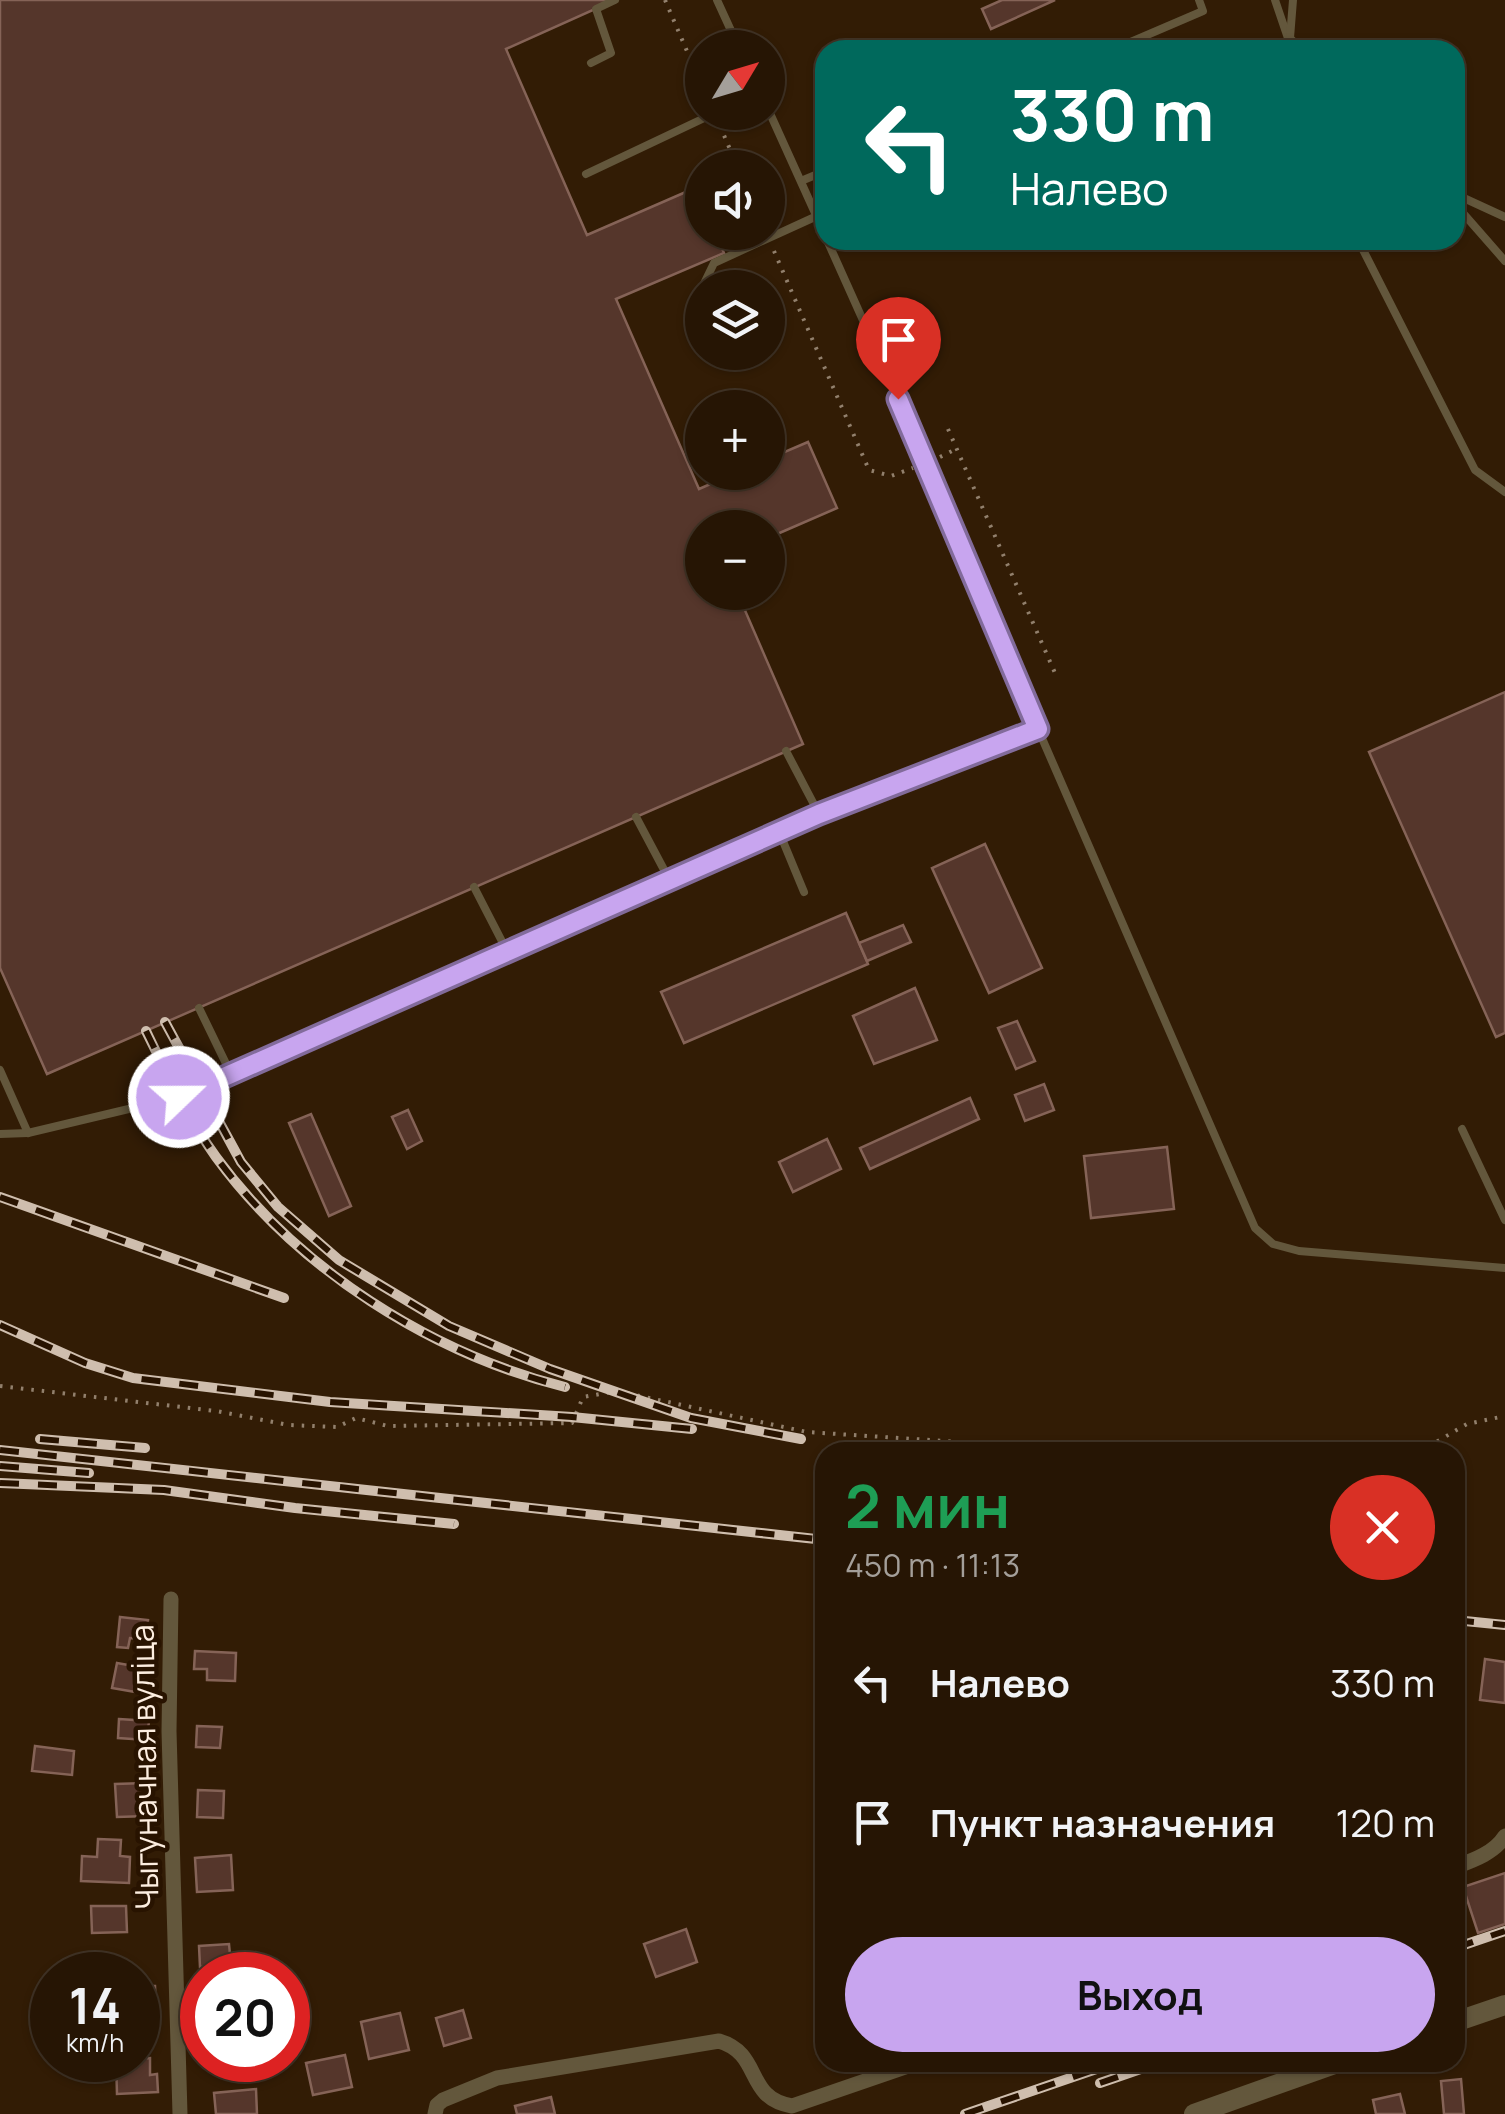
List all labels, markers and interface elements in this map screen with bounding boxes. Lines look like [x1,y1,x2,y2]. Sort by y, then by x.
north arrow [685,30,785,130]
map controls [685,30,785,610]
text: 330 m [1010,66,1214,162]
icon: left [845,80,975,210]
button: sound [685,150,785,250]
text: Налево [1010,157,1169,219]
button: layers [685,270,785,370]
pin [856,297,941,400]
icon: arrive [871,312,926,367]
button: + [685,390,785,490]
button: − [685,510,785,610]
position arrow [127,1045,231,1149]
text: 2 мин [845,1464,1010,1546]
button: close [1330,1475,1435,1580]
text: 450 m · 11:13 [845,1543,1020,1587]
street label: Чыгуначная вуліца [120,1624,168,1910]
icon: left [845,1655,900,1710]
text: Налево [930,1656,1070,1708]
text: 330 m [1330,1656,1435,1708]
icon: arrive [845,1795,900,1850]
text: Пункт назначения [930,1796,1275,1848]
text: 120 m [1336,1796,1435,1848]
button: Выход [845,1937,1435,2052]
speed limit sign: 20 [180,1952,310,2082]
text: 14 [69,1971,121,2039]
text: km/h [66,2025,124,2060]

